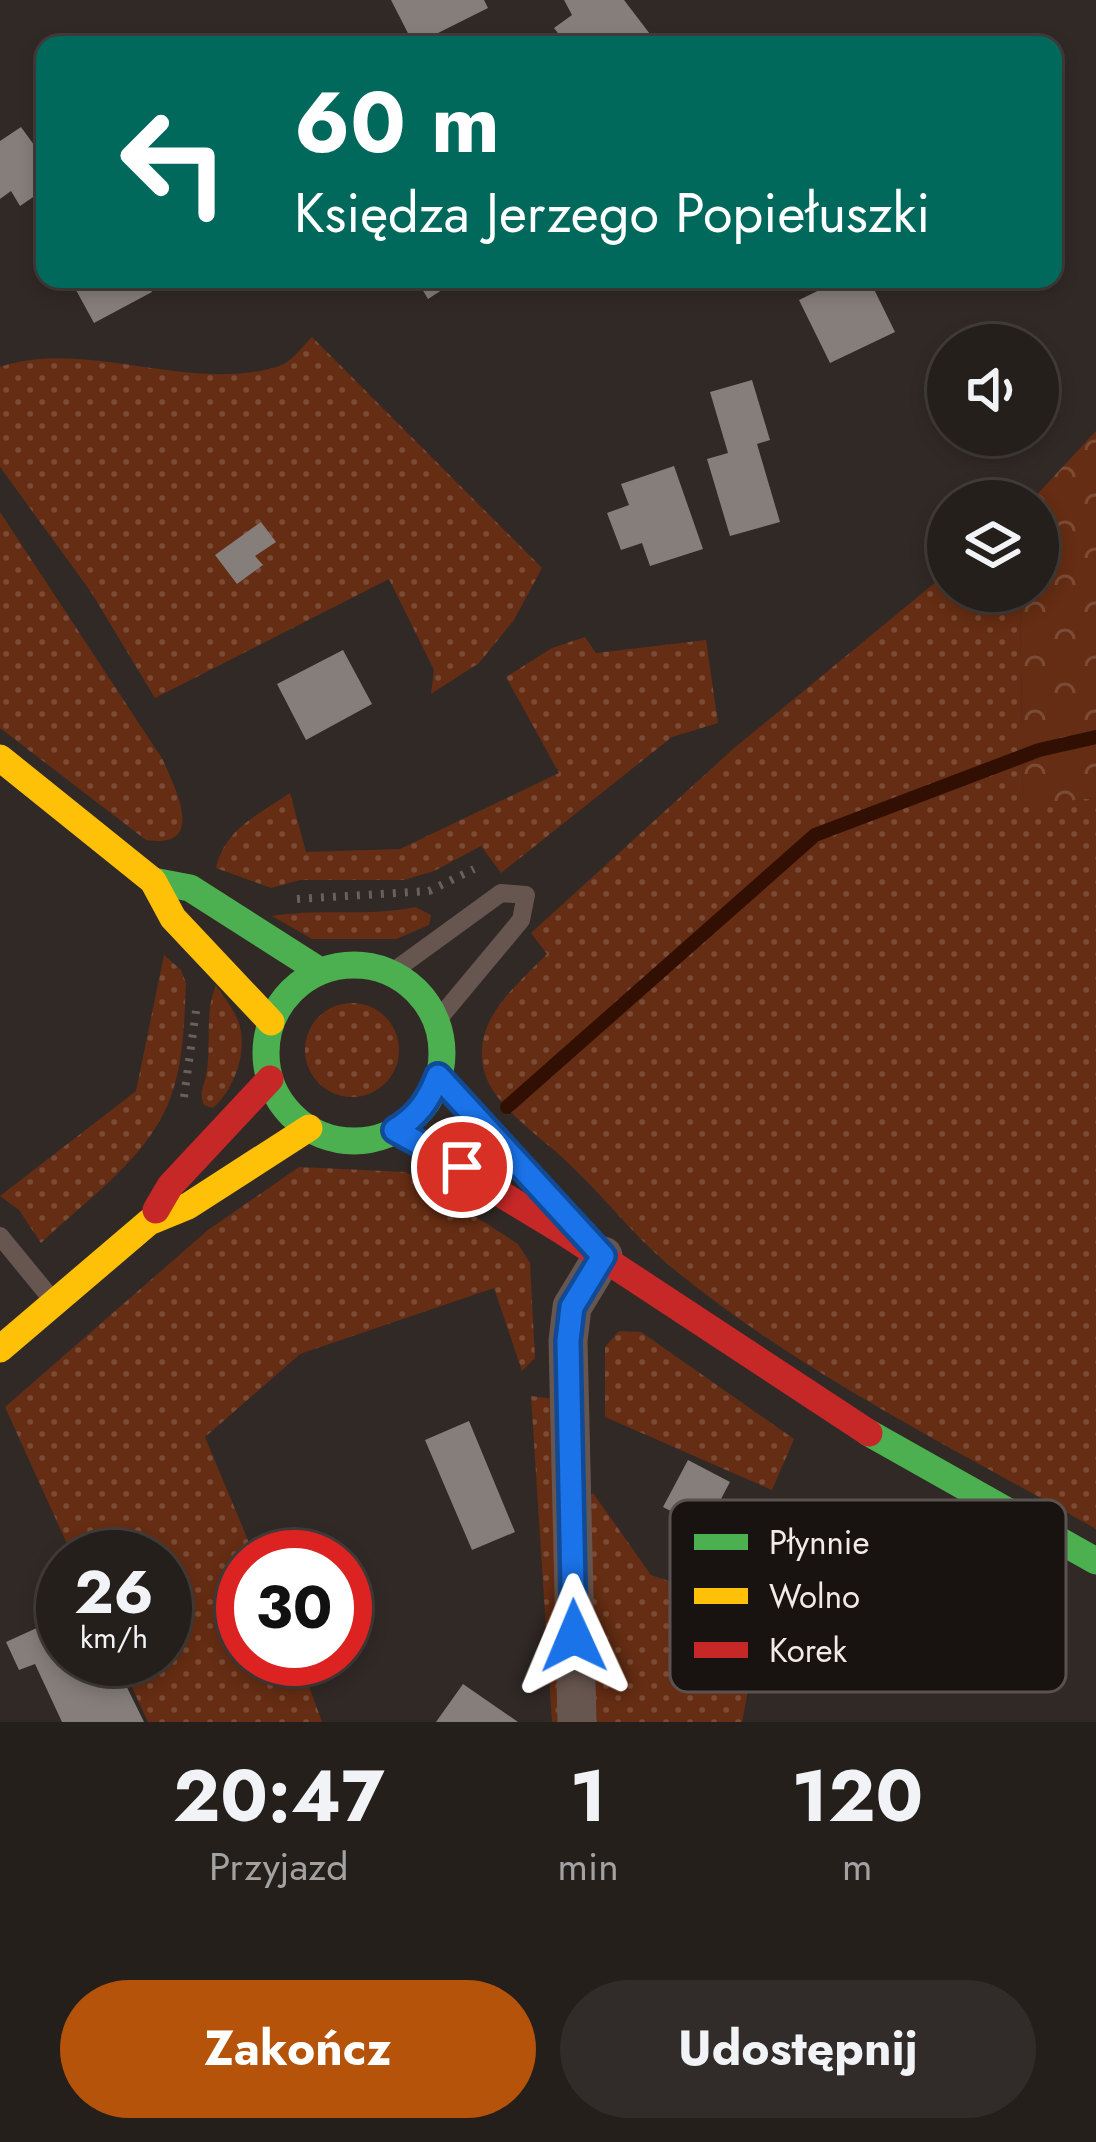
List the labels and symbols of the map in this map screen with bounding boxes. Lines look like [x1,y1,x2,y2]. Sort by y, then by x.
pin [411,1116,513,1218]
legend [670,1500,1066,1692]
text: Płynnie [769,1519,869,1566]
speed limit sign: 30 [216,1530,372,1686]
position arrow [511,1573,637,1699]
text: Wolno [769,1573,860,1620]
text: Korek [769,1627,847,1674]

